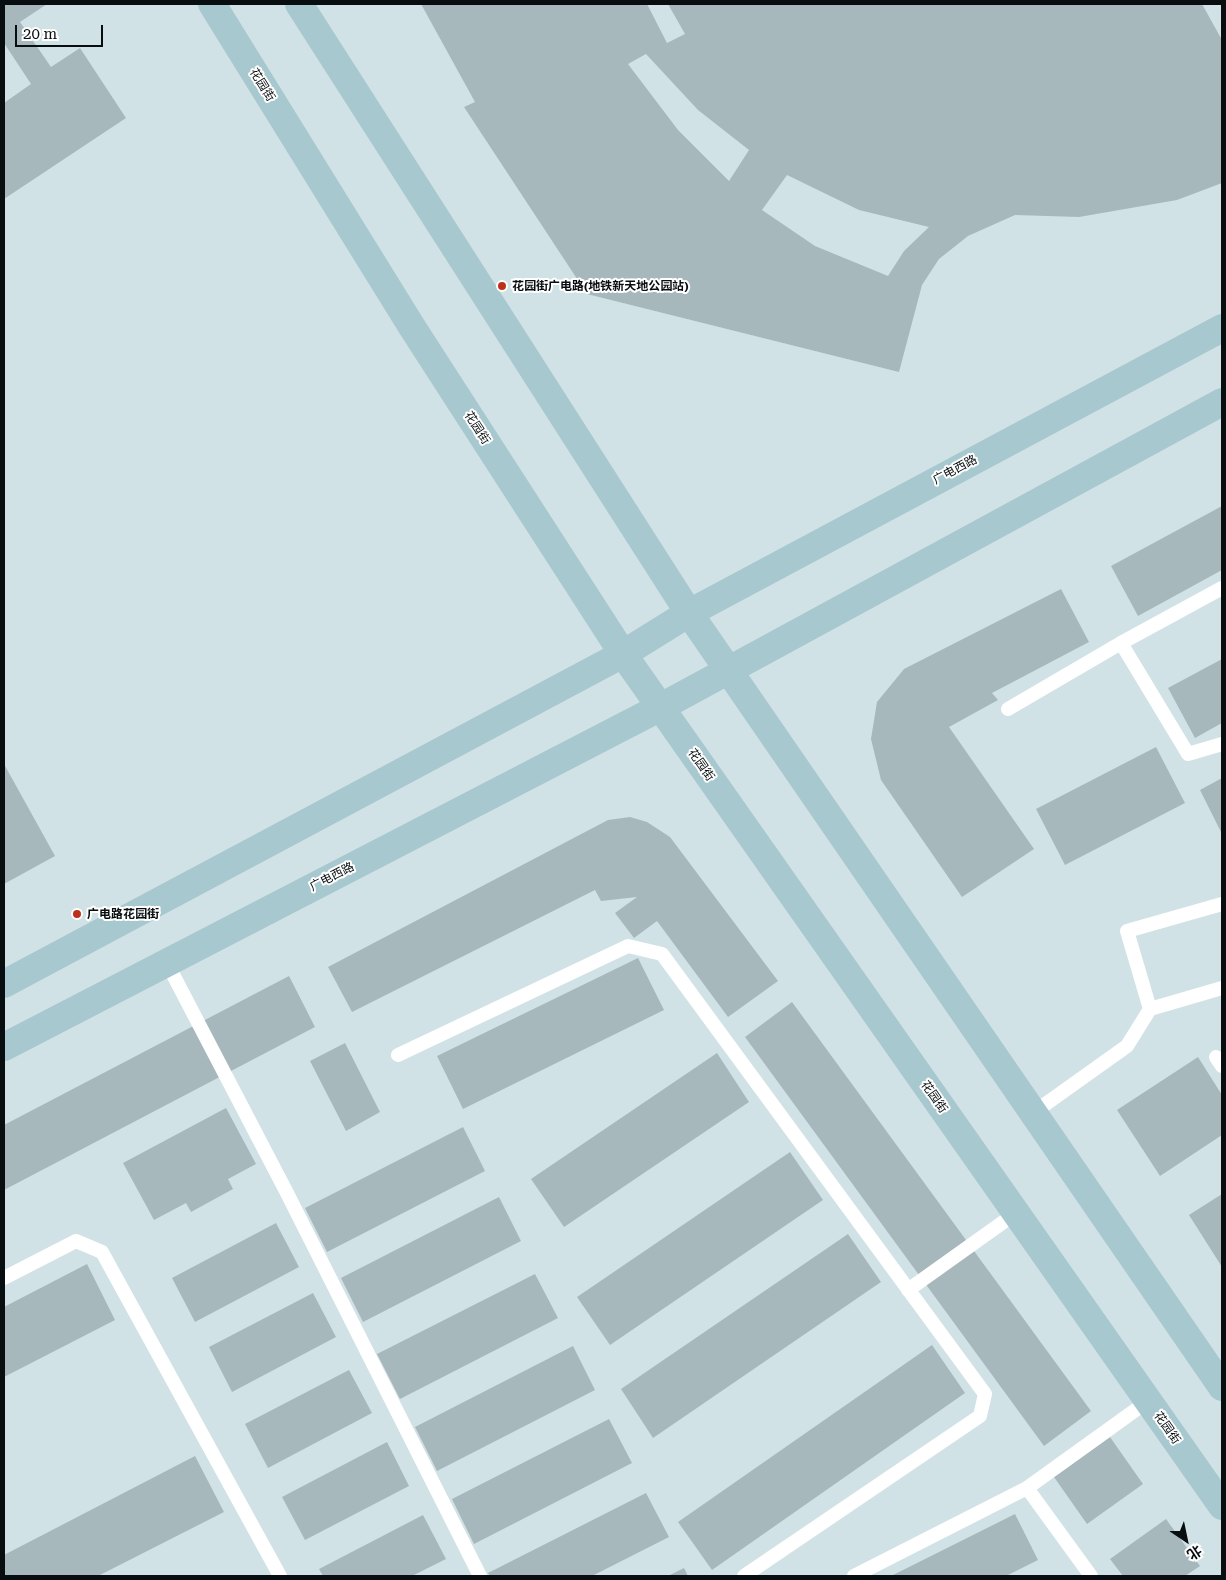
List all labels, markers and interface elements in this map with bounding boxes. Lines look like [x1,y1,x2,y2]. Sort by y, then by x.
scale bar [18,15,105,47]
text: 20 m [23,25,57,43]
street label: 花园街 [246,66,278,104]
place label: 花园街广电路(地铁新天地公园站) [512,279,689,293]
marker: 花园街广电路(地铁新天地公园站) [496,280,508,292]
street label: 花园街 [461,409,493,447]
street label: 广电西路 [930,452,980,488]
street label: 花园街 [685,746,717,784]
street label: 广电西路 [307,860,357,894]
place label: 广电路花园街 [87,907,159,921]
marker: 广电路花园街 [71,908,83,920]
street label: 花园街 [918,1078,950,1116]
street label: 花园街 [1151,1409,1183,1447]
north arrow [1161,1515,1211,1565]
text: 北 [1184,1542,1205,1563]

